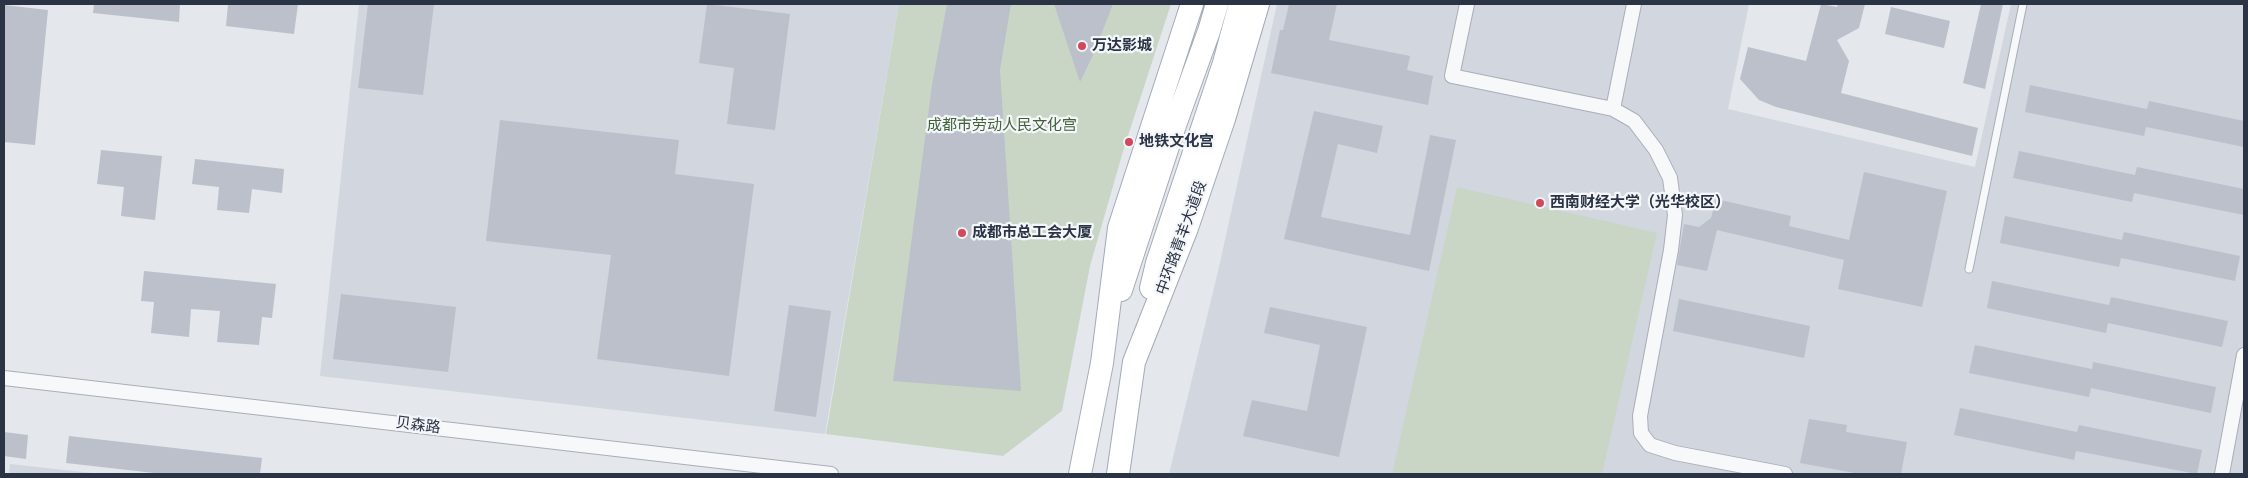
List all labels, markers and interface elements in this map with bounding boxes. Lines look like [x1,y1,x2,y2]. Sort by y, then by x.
place label: 万达影城 [1092,37,1152,55]
marker: 万达影城 [1076,40,1088,52]
park label: 成都市劳动人民文化宫 [927,117,1077,135]
place label: 地铁文化宫 [1139,133,1214,151]
marker: 地铁文化宫 [1123,136,1135,148]
street label: 中环路青羊大道段 [1153,179,1211,297]
place label: 西南财经大学（光华校区） [1550,194,1730,212]
marker: 西南财经大学（光华校区） [1534,197,1546,209]
place label: 成都市总工会大厦 [972,224,1092,242]
marker: 成都市总工会大厦 [956,227,968,239]
street label: 贝森路 [395,414,441,438]

